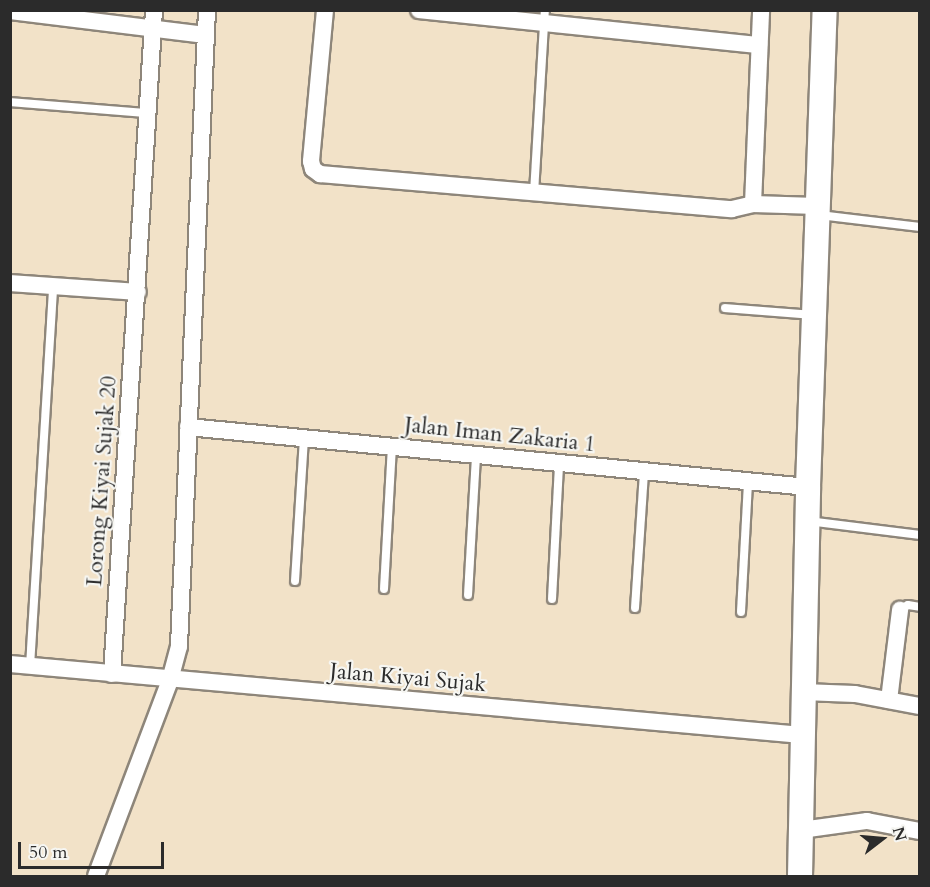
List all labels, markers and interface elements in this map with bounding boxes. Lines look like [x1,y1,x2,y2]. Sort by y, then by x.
street label: Lorong Kiyai Sujak 20 [81,375,123,587]
street label: Jalan Iman Zakaria 1 [403,412,597,458]
street label: Jalan Kiyai Sujak [329,658,487,698]
north arrow [852,809,912,869]
text: N [887,824,912,844]
scale bar [21,830,166,868]
text: 50 m [29,840,68,865]

